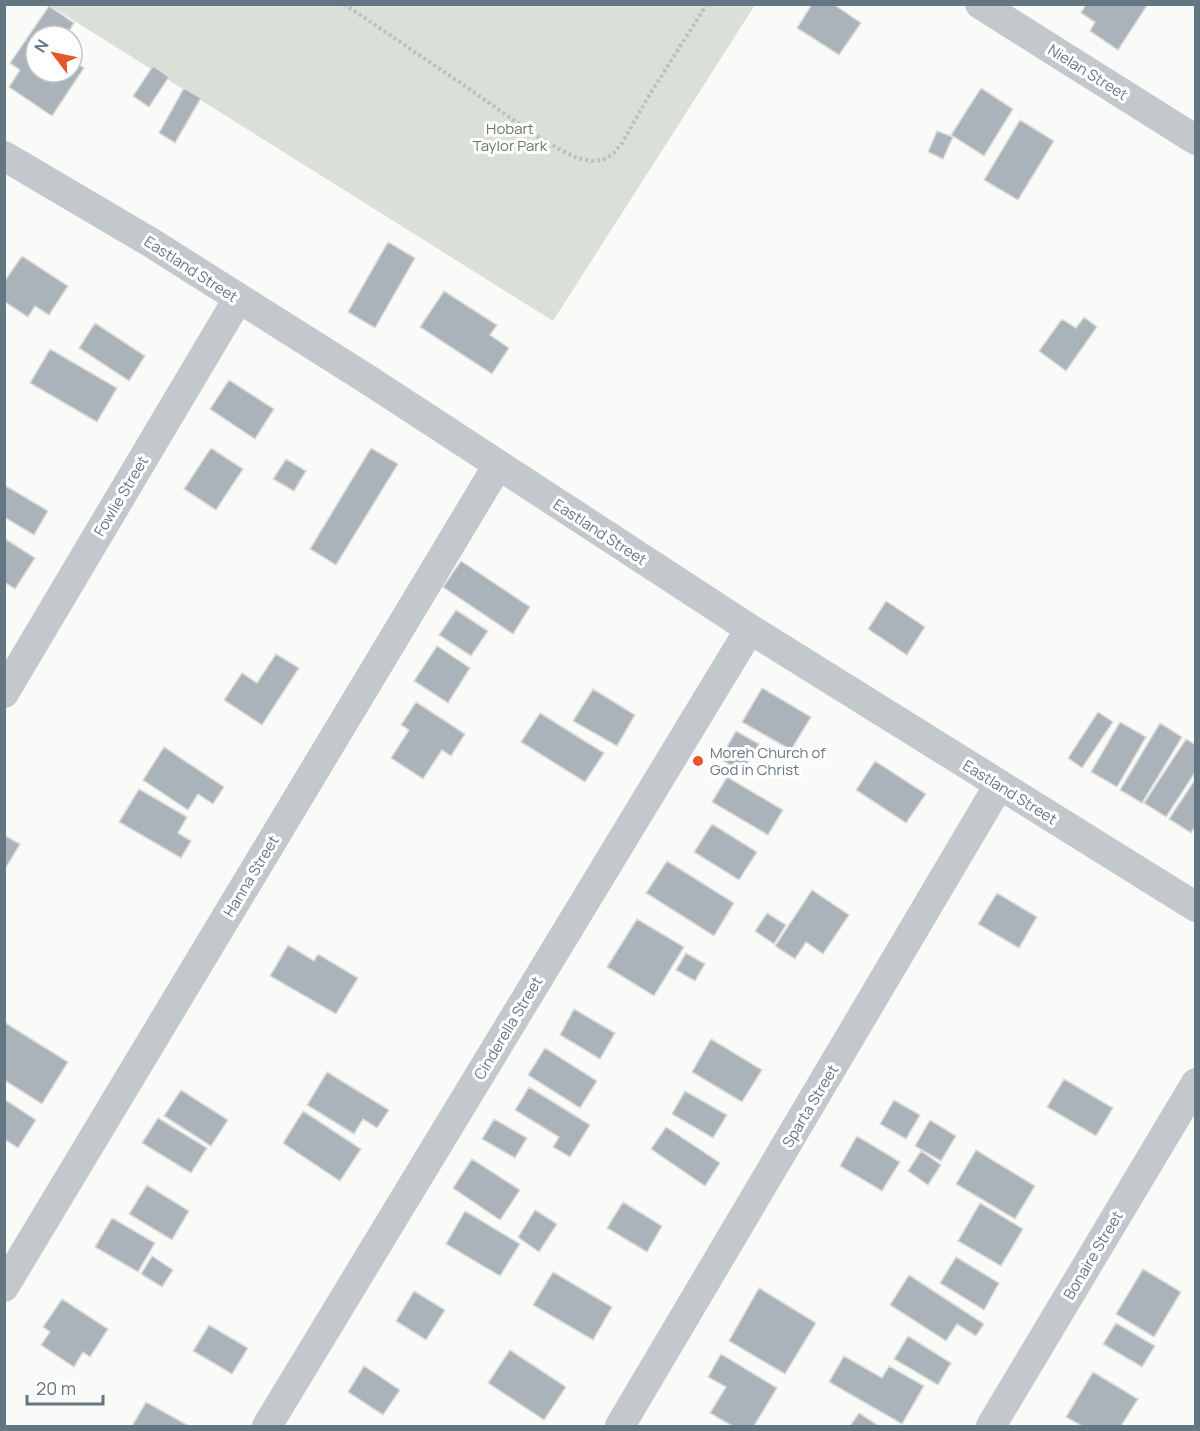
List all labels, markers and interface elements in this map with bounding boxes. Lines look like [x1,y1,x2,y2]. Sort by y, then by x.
north arrow [24,24,84,84]
text: N [29,35,54,57]
street label: Nielan Street [1044,39,1132,105]
park label: Hobart Taylor Park [473,118,548,156]
street label: Eastland Street [140,231,242,307]
street label: Fowlie Street [89,452,153,540]
street label: Eastland Street [549,494,651,570]
place label: Moreh Church of God in Christ [710,742,826,780]
marker: Moreh Church of God in Christ [691,754,705,768]
street label: Eastland Street [959,755,1061,829]
street label: Hanna Street [218,831,284,921]
street label: Cinderella Street [469,972,547,1084]
street label: Sparta Street [777,1061,843,1151]
street label: Bonaire Street [1058,1207,1128,1303]
scale bar [27,1368,104,1406]
text: 20 m [36,1376,76,1400]

